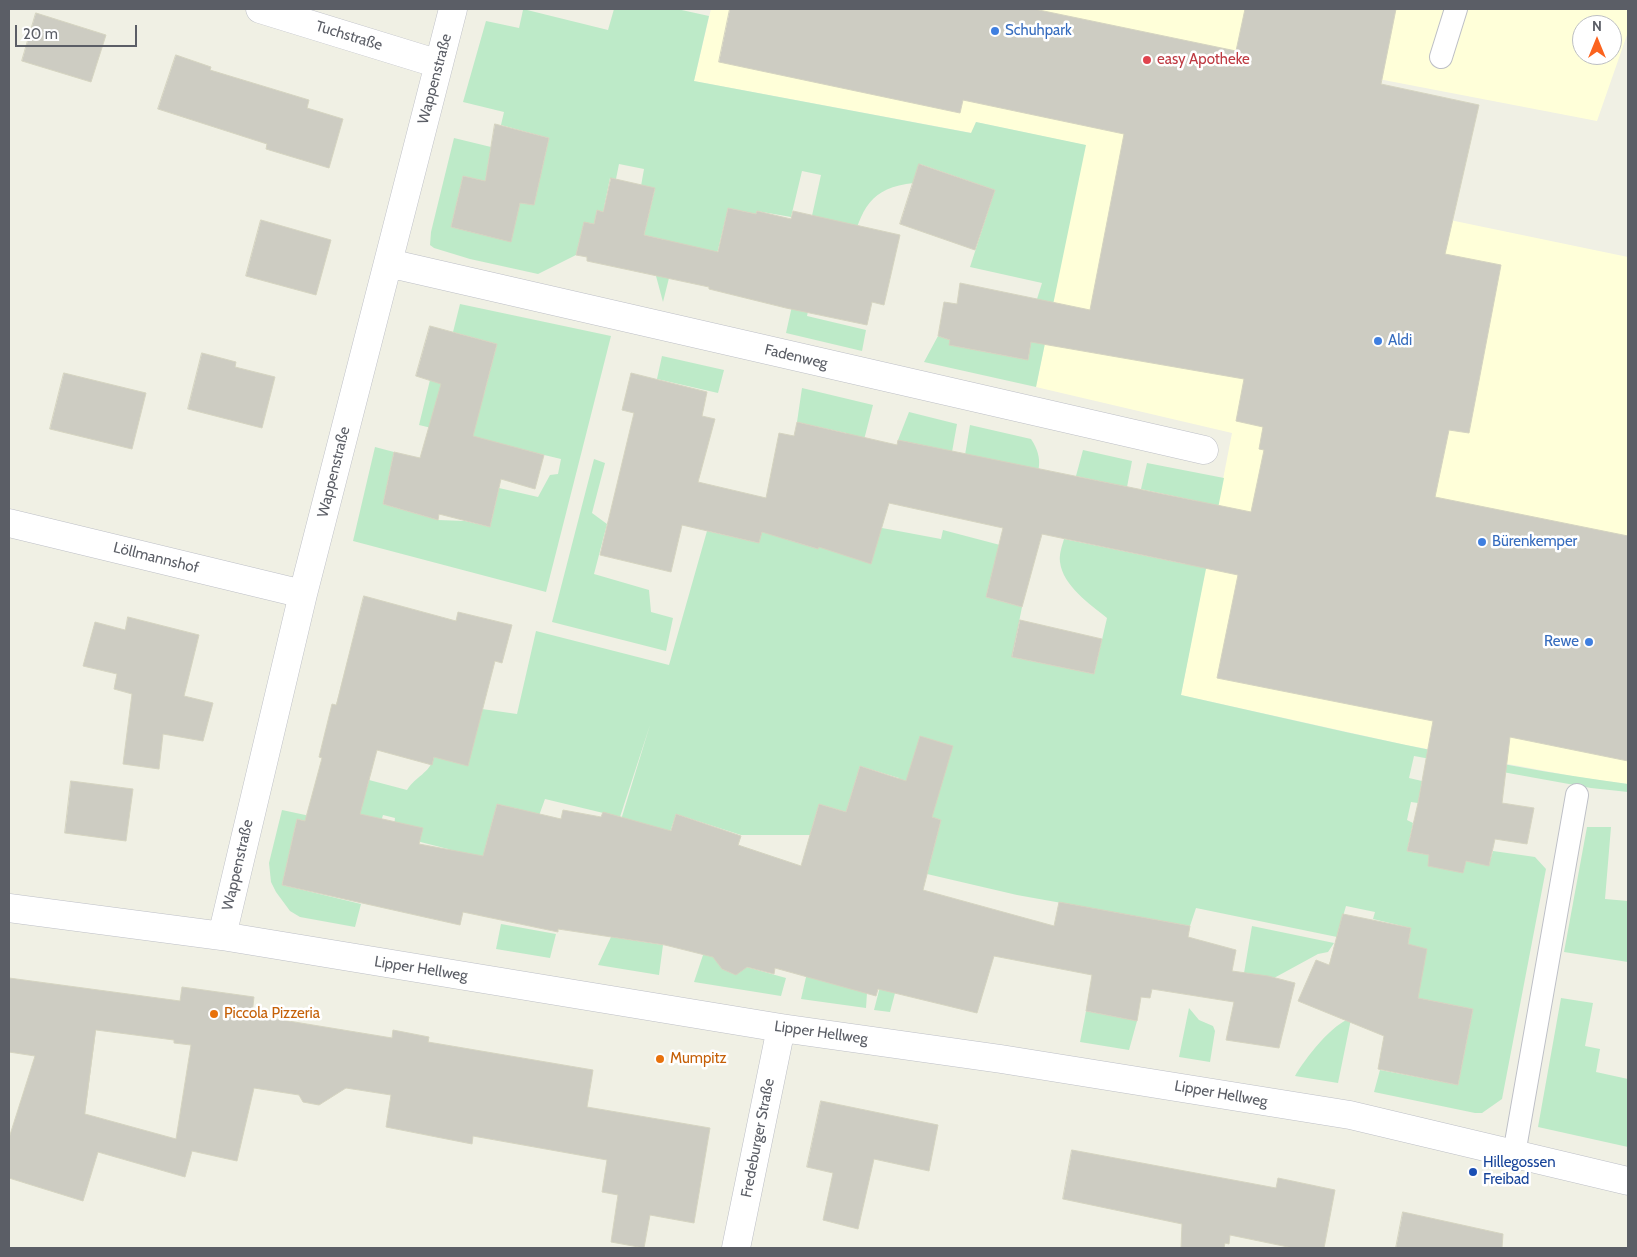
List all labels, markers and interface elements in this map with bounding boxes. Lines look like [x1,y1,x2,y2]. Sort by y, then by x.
scale bar [18,15,140,47]
north arrow [1572,15,1622,65]
street label: Tuchstraße [313,17,385,55]
text: N [1592,17,1602,35]
place label: Schuhpark [1005,22,1072,40]
text: 20 m [23,25,58,43]
marker: Schuhpark [989,25,1001,37]
street label: Wappenstraße [414,32,456,126]
place label: easy Apotheke [1157,51,1250,69]
marker: easy Apotheke [1141,54,1153,66]
place label: Aldi [1388,332,1412,350]
marker: Aldi [1372,335,1384,347]
street label: Fadenweg [763,341,829,373]
street label: Wappenstraße [314,425,354,519]
place label: Bürenkemper [1492,533,1577,551]
marker: Bürenkemper [1476,536,1488,548]
street label: Löllmannshof [111,539,201,577]
place label: Rewe [1544,633,1579,651]
marker: Rewe [1583,636,1595,648]
street label: Wappenstraße [219,818,257,912]
street label: Lipper Hellweg [373,953,469,985]
place label: Piccola Pizzeria [224,1005,320,1023]
marker: Piccola Pizzeria [208,1008,220,1020]
street label: Lipper Hellweg [773,1018,869,1048]
place label: Mumpitz [670,1050,727,1068]
marker: Mumpitz [654,1053,666,1065]
street label: Fredeburger Straße [738,1077,778,1199]
street label: Lipper Hellweg [1173,1077,1269,1111]
place label: Hillegossen Freibad [1483,1154,1556,1189]
marker: Hillegossen Freibad [1467,1166,1479,1178]

